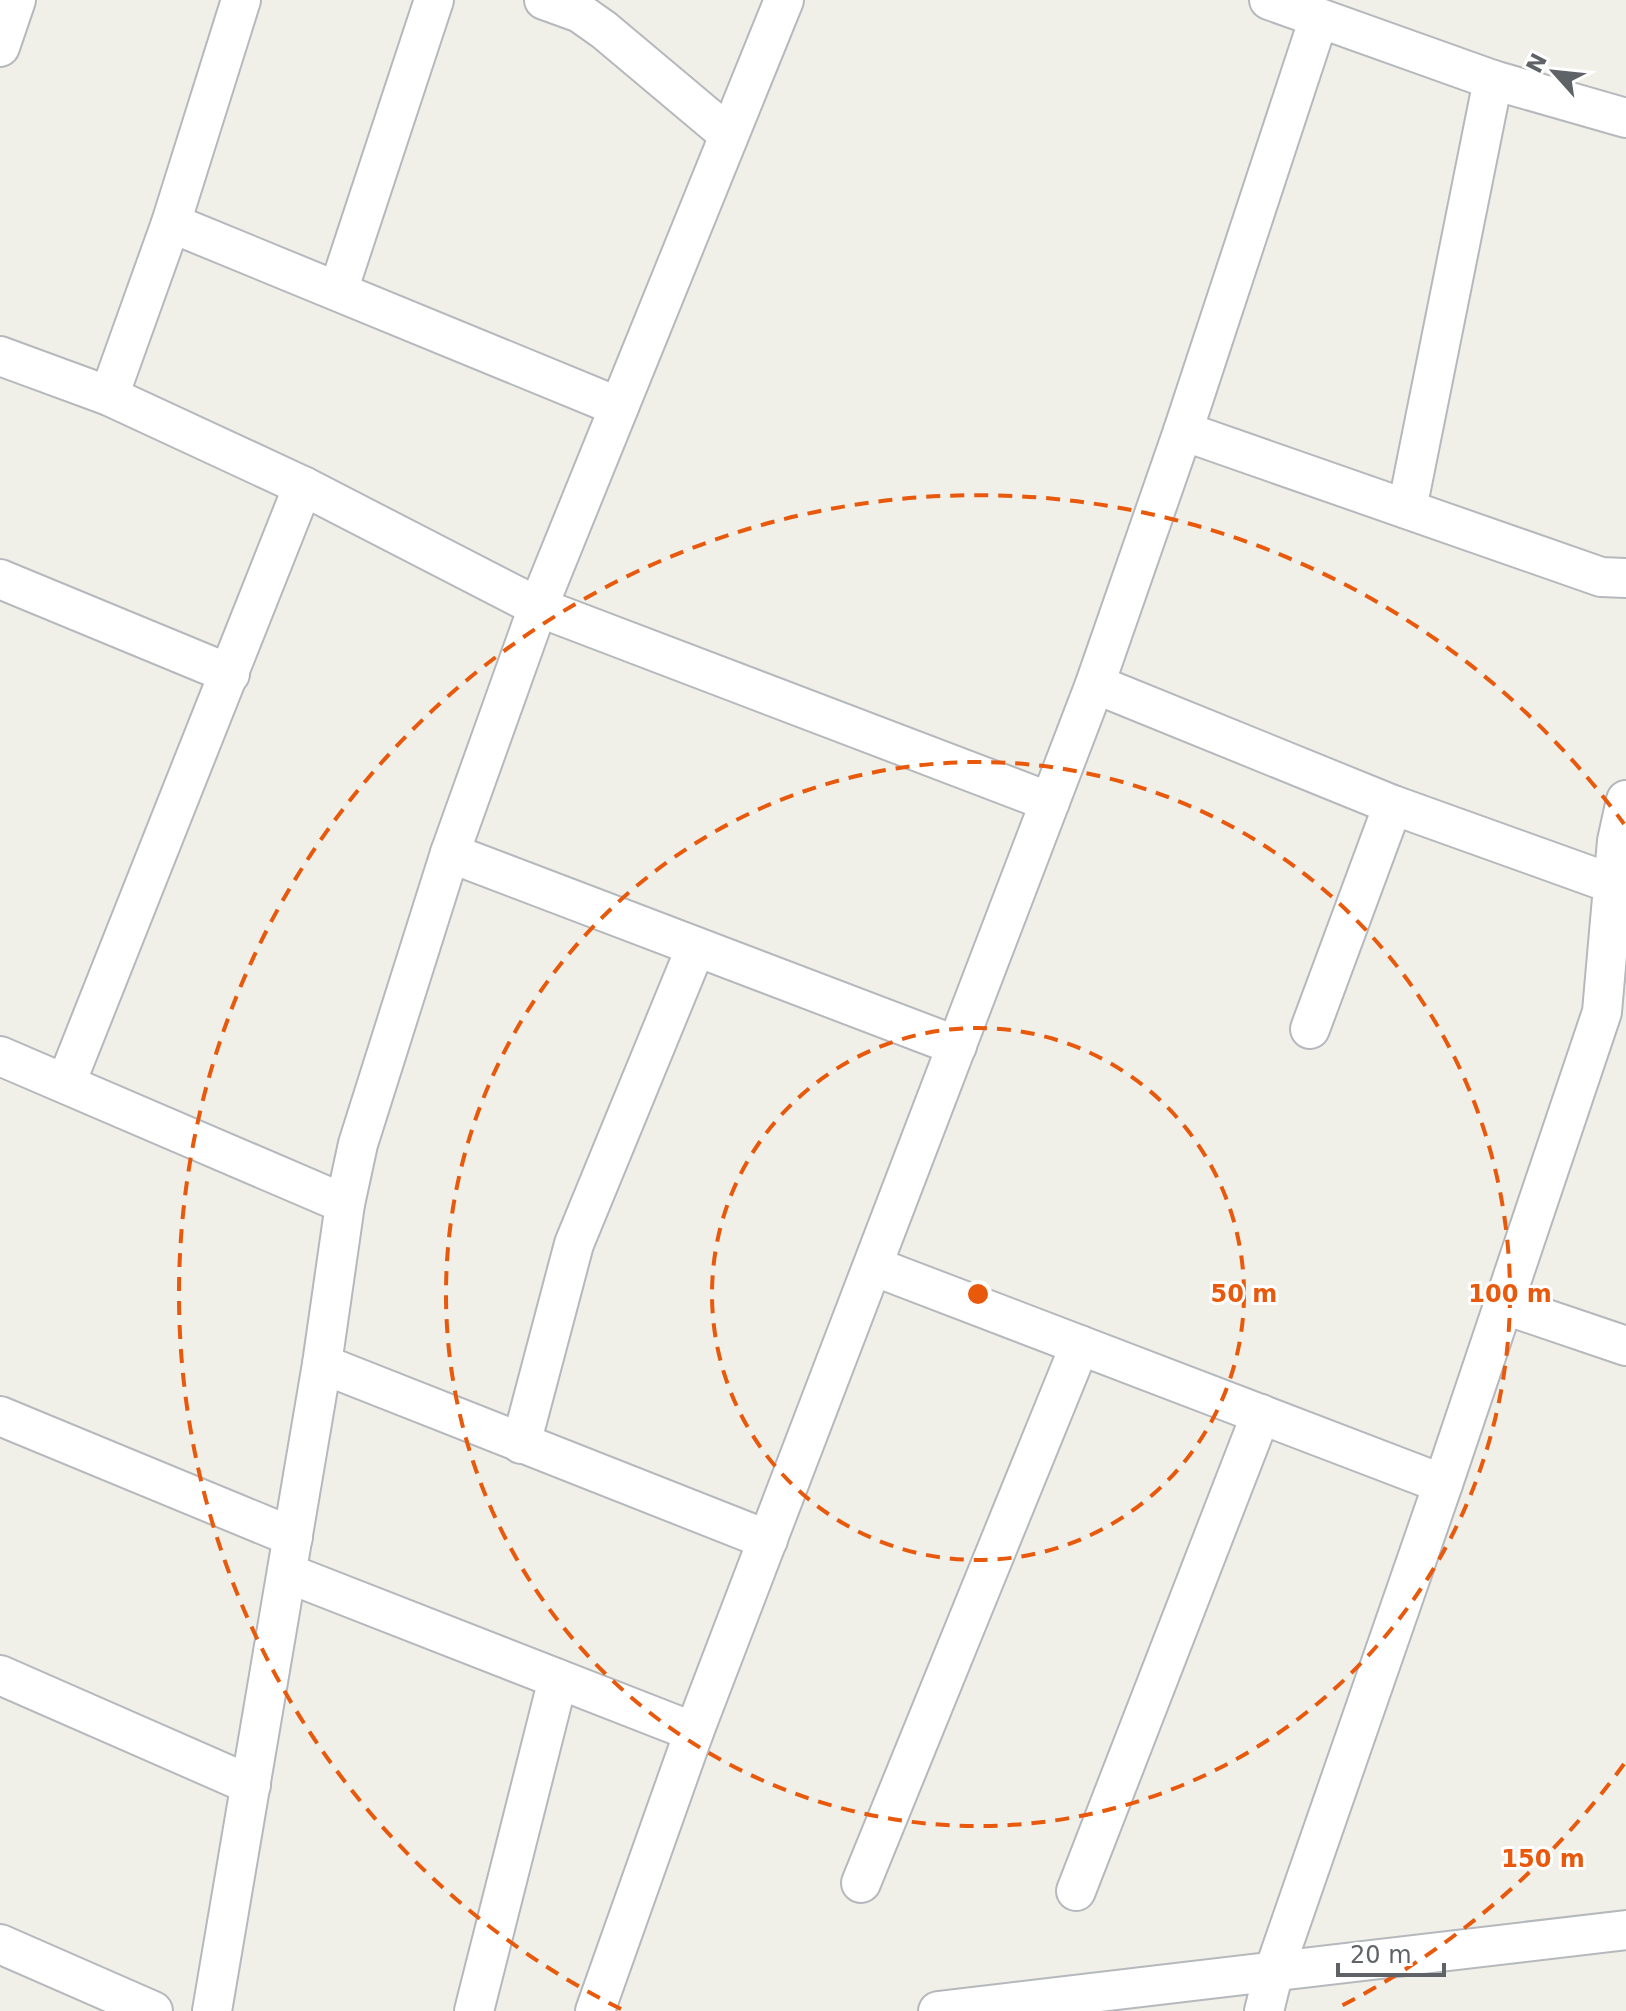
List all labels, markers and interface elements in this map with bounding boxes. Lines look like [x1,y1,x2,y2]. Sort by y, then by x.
north arrow [1514,32,1594,112]
text: N [1521,49,1552,77]
centre of rings [964,1280,992,1308]
text: 50 m [1211,1280,1277,1308]
text: 100 m [1468,1280,1552,1308]
text: 150 m [1501,1845,1585,1873]
scale bar [1338,1927,1444,1977]
text: 20 m [1350,1941,1412,1969]

